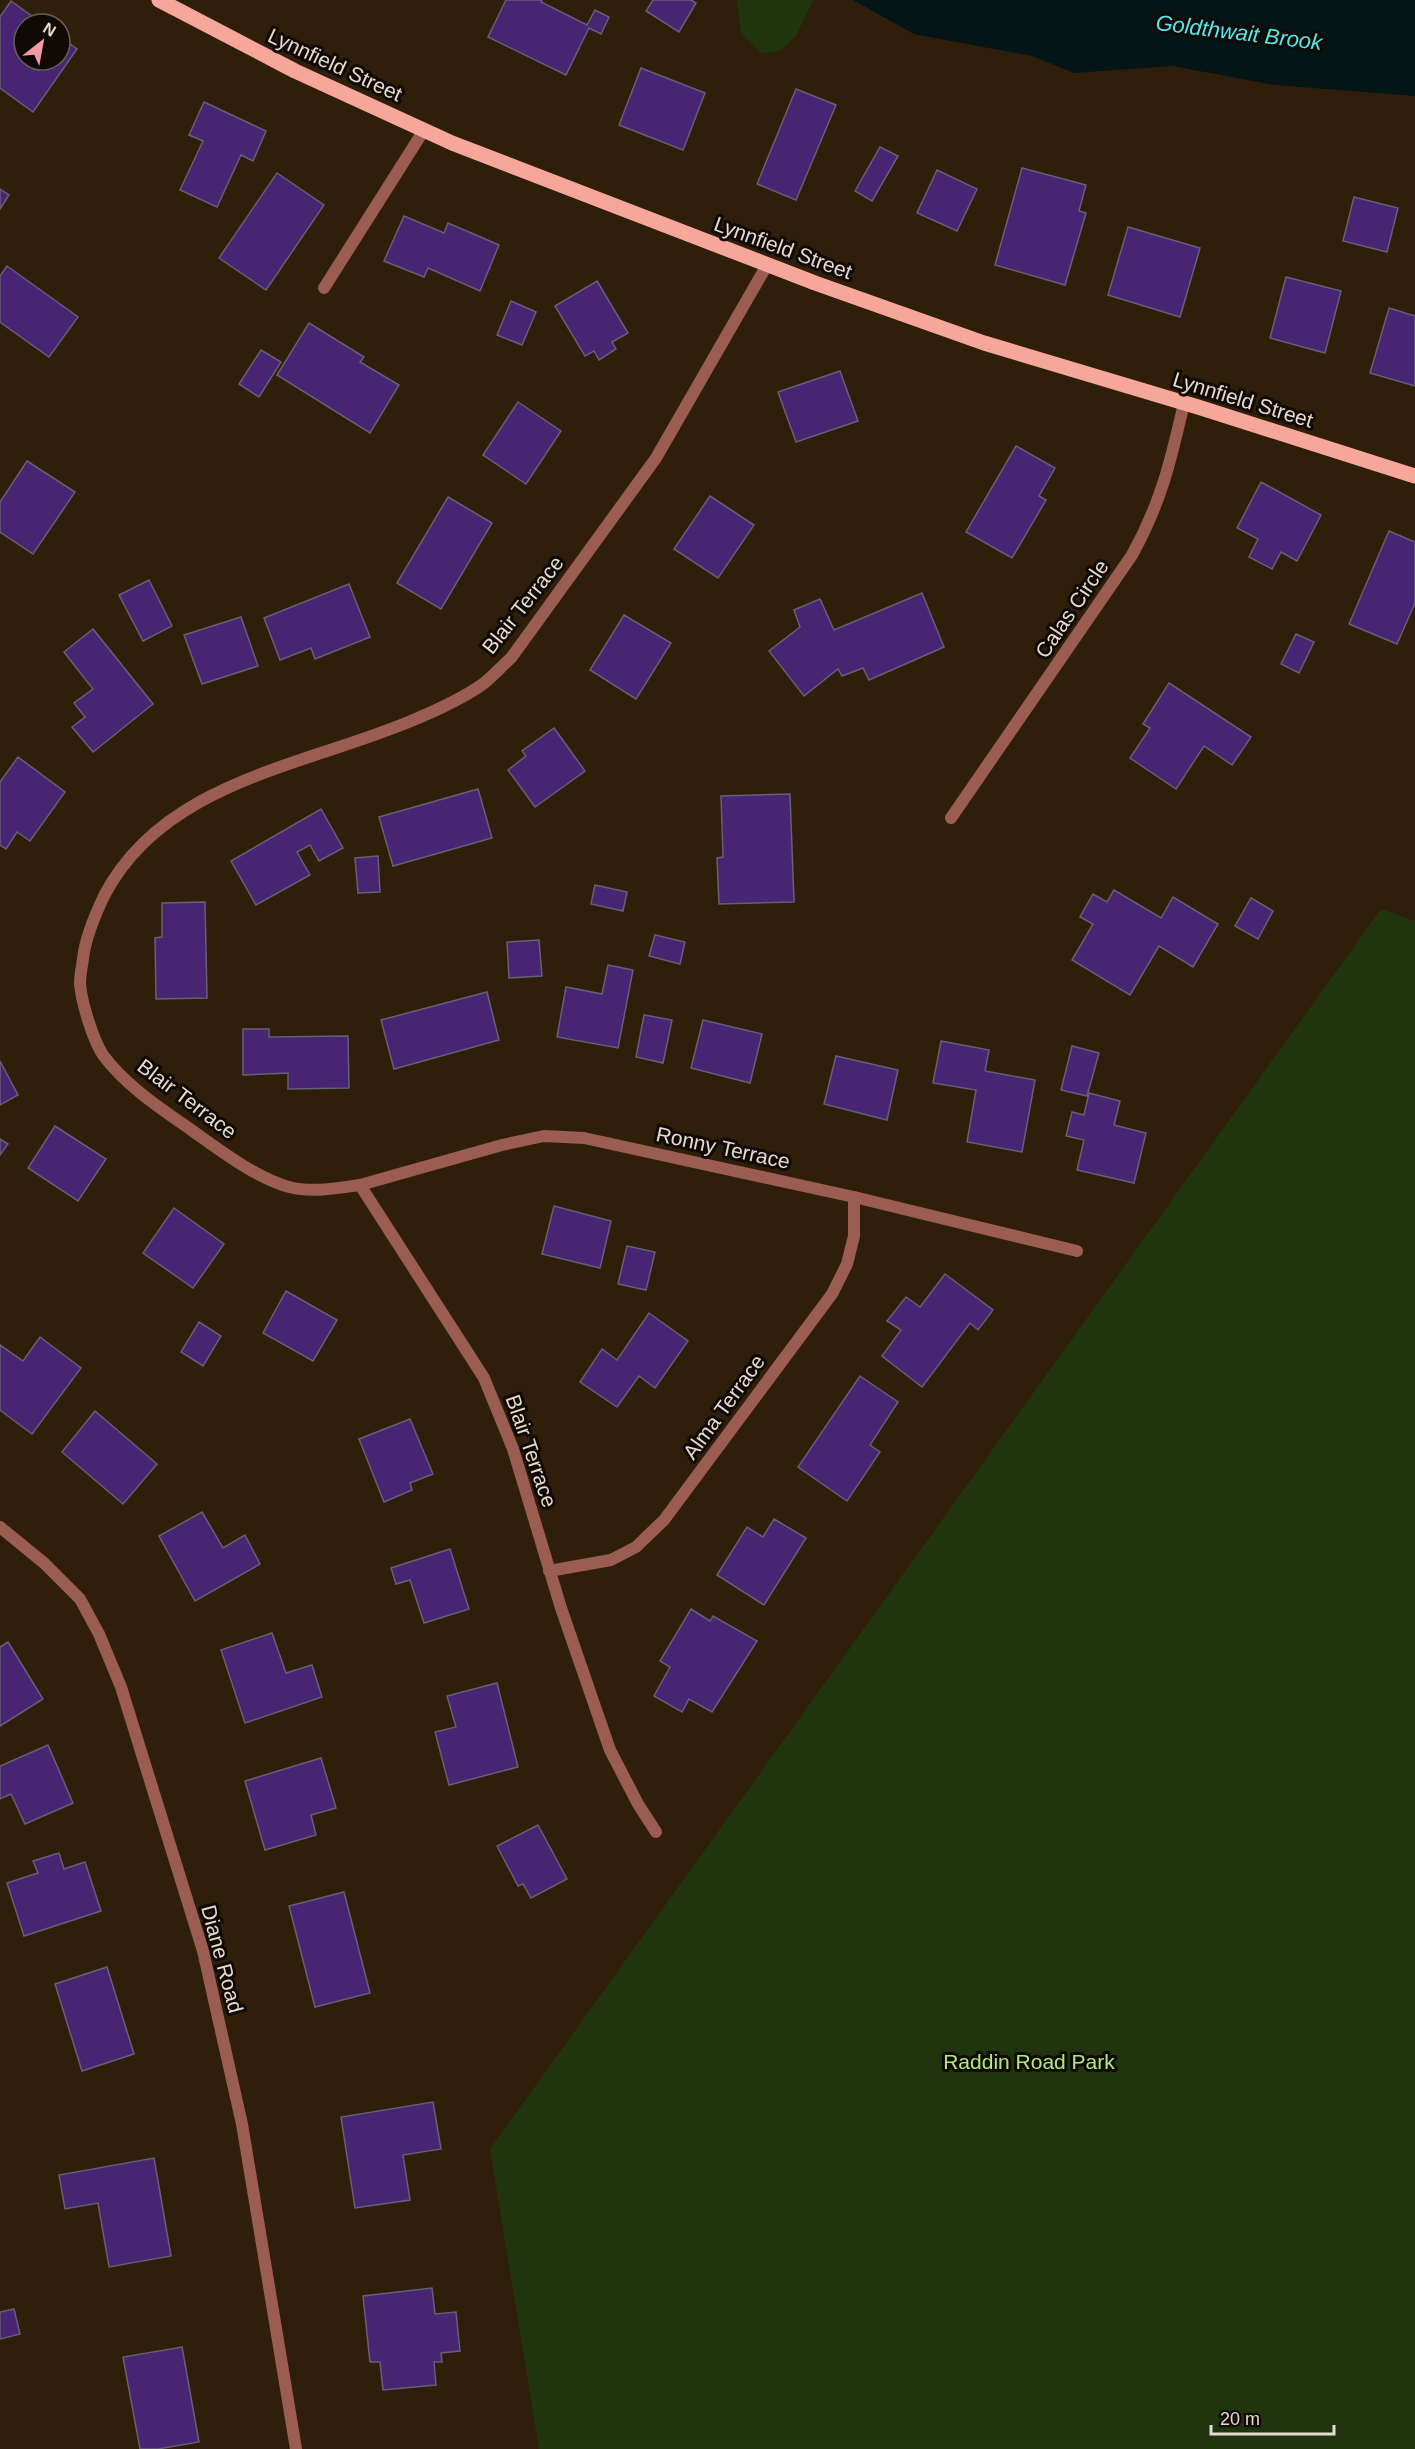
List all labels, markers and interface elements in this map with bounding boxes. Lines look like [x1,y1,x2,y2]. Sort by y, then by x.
water label: Goldthwait Brook [1154,10,1325,55]
north arrow [12,12,72,72]
text: N [40,19,59,40]
street label: Lynnfield Street [265,23,406,106]
street label: Lynnfield Street [711,212,855,283]
street label: Lynnfield Street [1170,367,1316,432]
street label: Blair Terrace [477,551,568,658]
street label: Calas Circle [1030,555,1113,662]
street label: Blair Terrace [133,1054,241,1143]
street label: Ronny Terrace [654,1122,792,1173]
street label: Alma Terrace [678,1350,769,1463]
street label: Blair Terrace [501,1392,561,1510]
street label: Diane Road [197,1902,248,2015]
park label: Raddin Road Park [943,2050,1115,2073]
scale bar [1211,2398,1334,2436]
text: 20 m [1220,2409,1260,2429]

